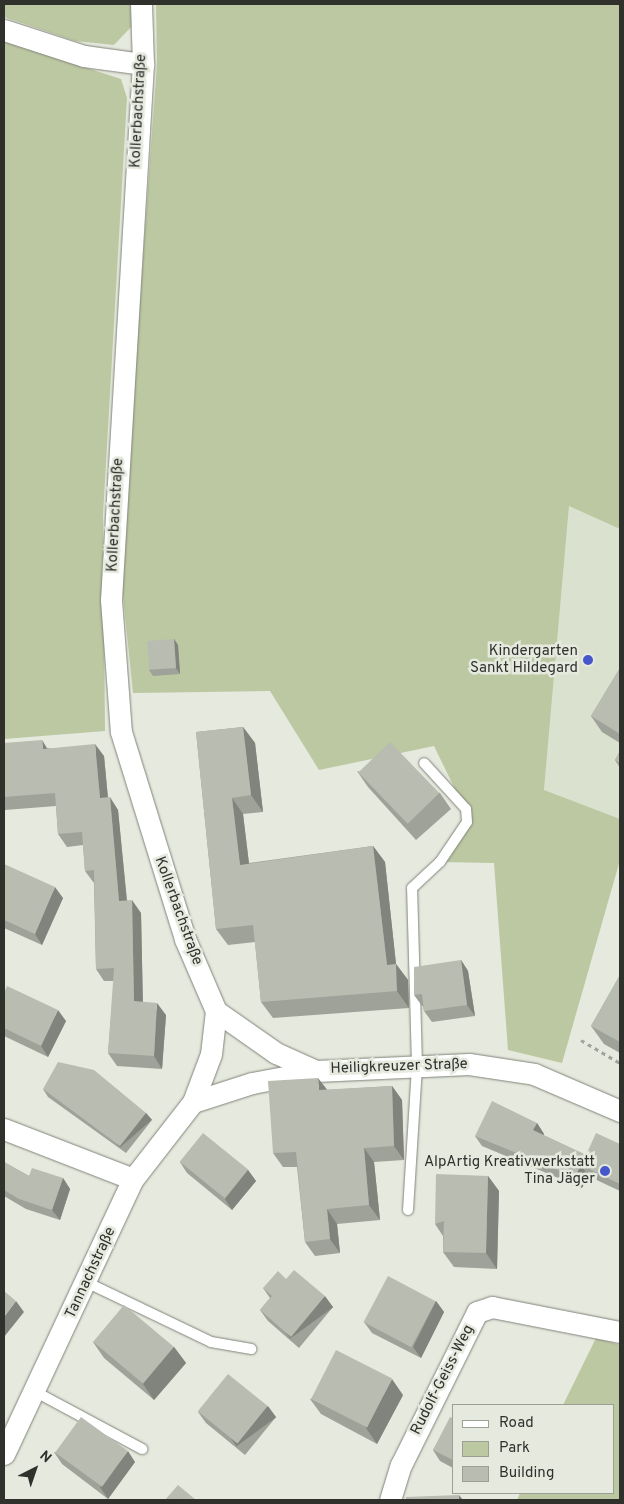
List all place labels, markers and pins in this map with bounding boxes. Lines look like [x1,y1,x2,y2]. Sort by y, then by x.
place label: Kindergarten Sankt Hildegard [470,642,578,677]
marker: Kindergarten Sankt Hildegard [582,654,594,666]
place label: AlpArtig Kreativwerkstatt Tina Jäger [424,1153,595,1188]
marker: AlpArtig Kreativwerkstatt Tina Jäger [599,1165,611,1177]

